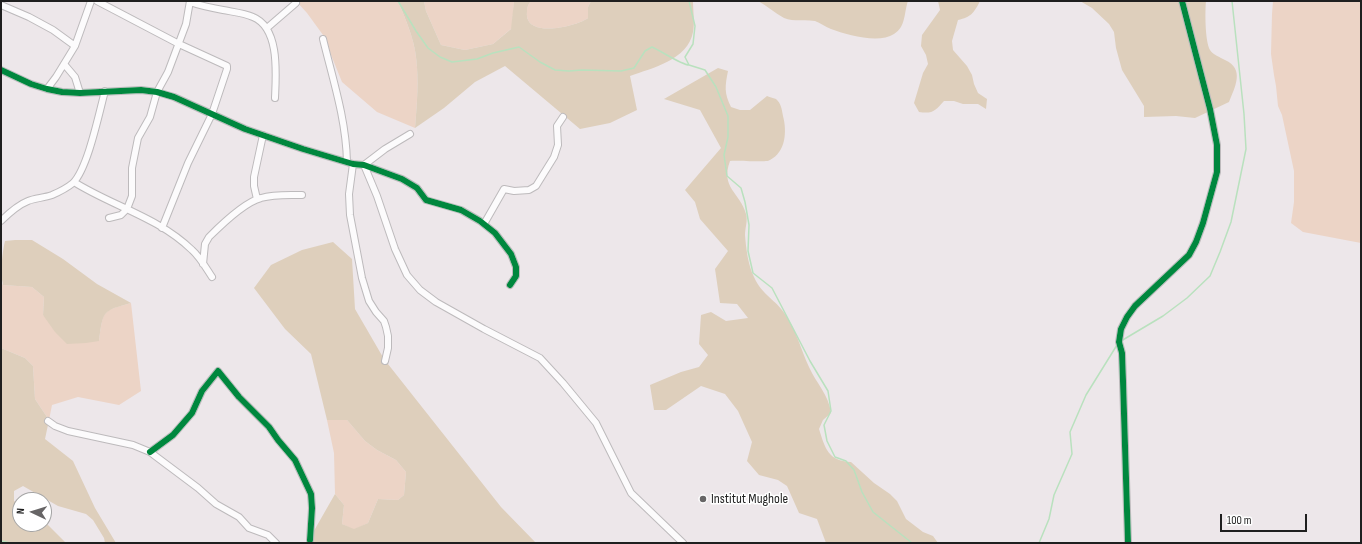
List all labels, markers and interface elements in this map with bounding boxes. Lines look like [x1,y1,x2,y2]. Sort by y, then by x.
place label: Institut Mughole [711,491,788,507]
north arrow [12,492,52,532]
marker: Institut Mughole [698,494,708,504]
scale bar [1222,506,1309,532]
text: N [14,508,27,515]
text: 100 m [1227,513,1252,528]

